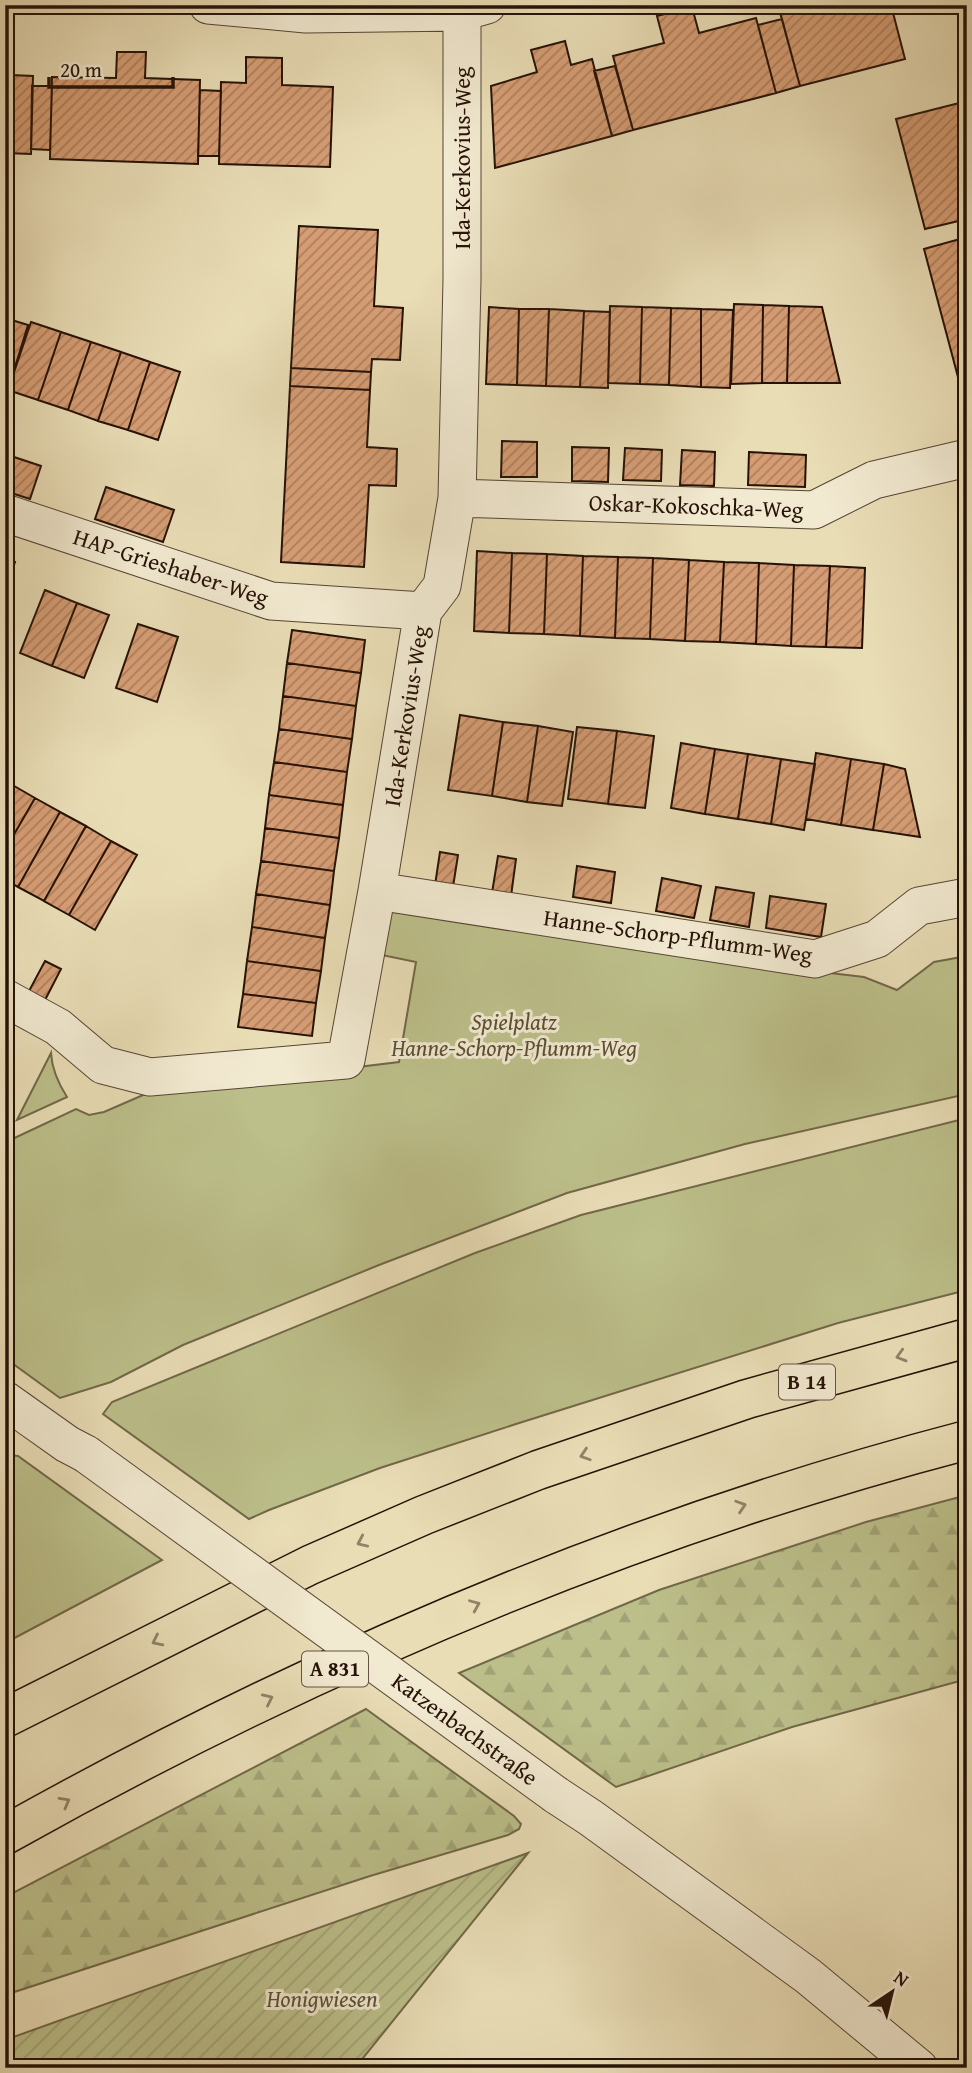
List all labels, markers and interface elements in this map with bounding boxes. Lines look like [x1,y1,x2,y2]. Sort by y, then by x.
scale bar [49,46,173,90]
text: 20 m [60,54,102,85]
street label: Ida-Kerkovius-Weg [445,66,478,249]
street label: Oskar-Kokoschka-Weg [588,485,804,526]
street label: HAP-Grieshaber-Weg [69,519,274,614]
street label: Ida-Kerkovius-Weg [375,623,436,809]
street label: Hanne-Schorp-Pflumm-Weg [542,900,815,971]
park label: Spielplatz Hanne-Schorp-Pflumm-Weg [390,1005,637,1064]
one-way arrow [895,1348,907,1362]
road number: B 14 [779,1364,835,1400]
one-way arrow [579,1447,591,1461]
one-way arrow [734,1500,747,1514]
one-way arrow [357,1534,369,1548]
one-way arrow [467,1599,480,1613]
one-way arrow [152,1633,164,1647]
road number: A 831 [302,1652,368,1686]
street label: Katzenbachstraße [385,1664,545,1793]
one-way arrow [261,1694,273,1708]
one-way arrow [58,1797,70,1810]
north arrow [856,1958,926,2028]
text: N [889,1963,915,1993]
park label: Honigwiesen [265,1982,378,2015]

